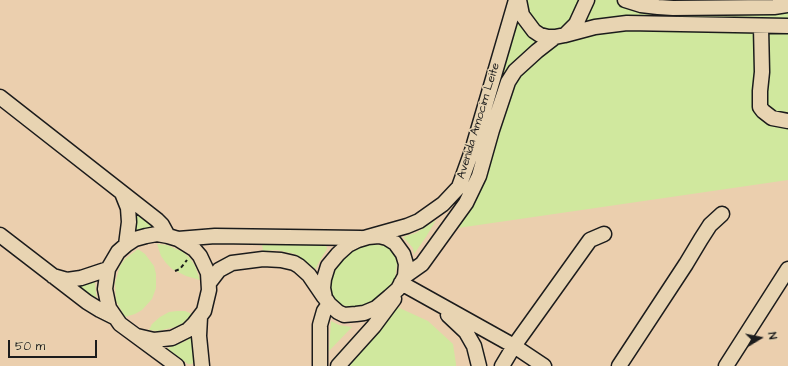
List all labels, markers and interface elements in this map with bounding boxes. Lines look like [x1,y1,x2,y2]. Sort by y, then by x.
street label: Avenida Amocim Leite [454,61,504,181]
north arrow [740,318,780,358]
text: N [764,331,780,341]
scale bar [10,332,99,358]
text: 50 m [15,338,45,355]

